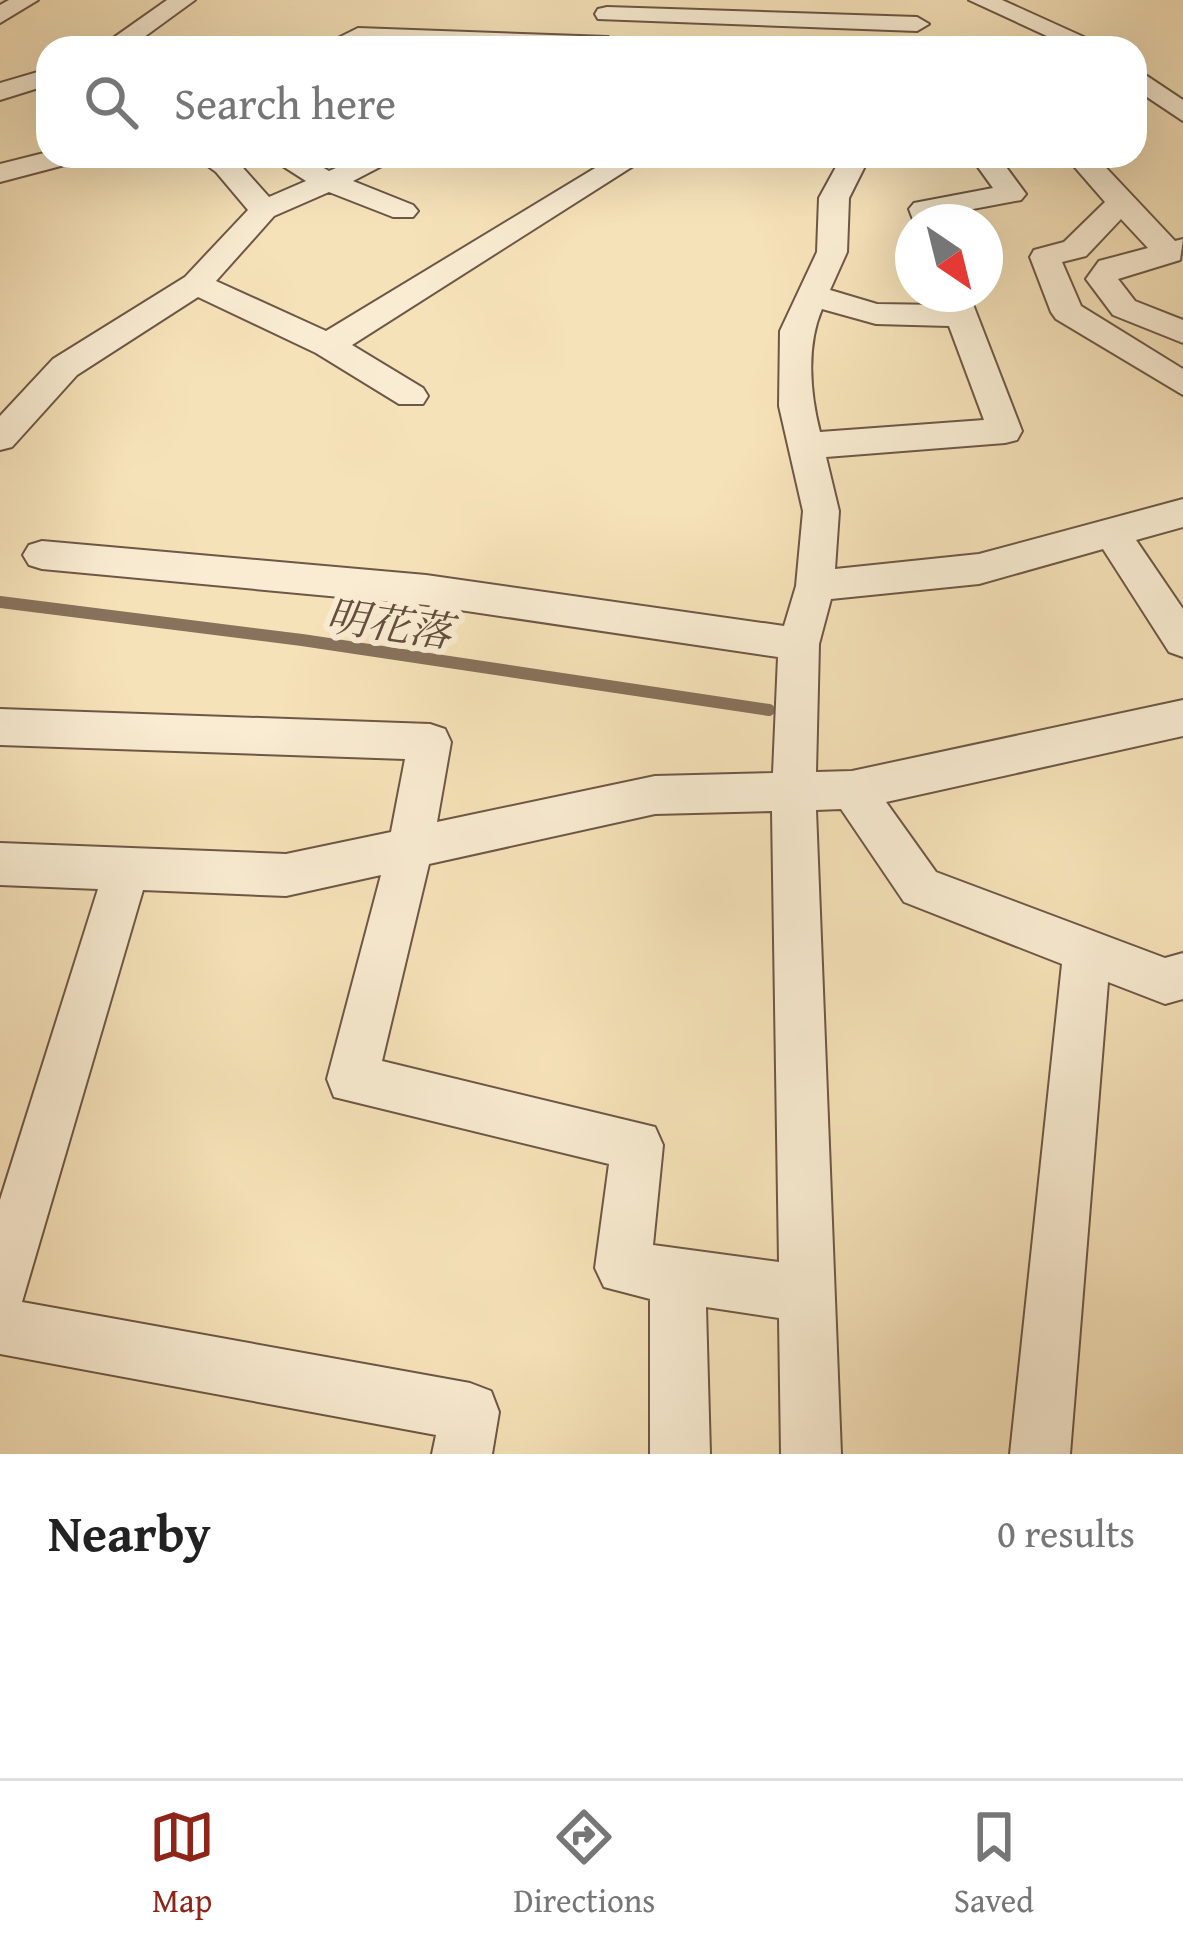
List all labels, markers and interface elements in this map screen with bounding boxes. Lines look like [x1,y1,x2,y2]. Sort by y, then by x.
search box [36,36,1147,168]
icon: search [78,69,144,135]
text: Search here [174,70,396,135]
north arrow [895,204,1003,312]
water label: 明花落 [322,584,462,663]
text: Nearby [48,1495,211,1570]
text: 0 results [997,1504,1135,1561]
tab: Map [149,1804,215,1924]
tab: Directions [514,1804,655,1924]
tab: Saved [954,1804,1034,1924]

